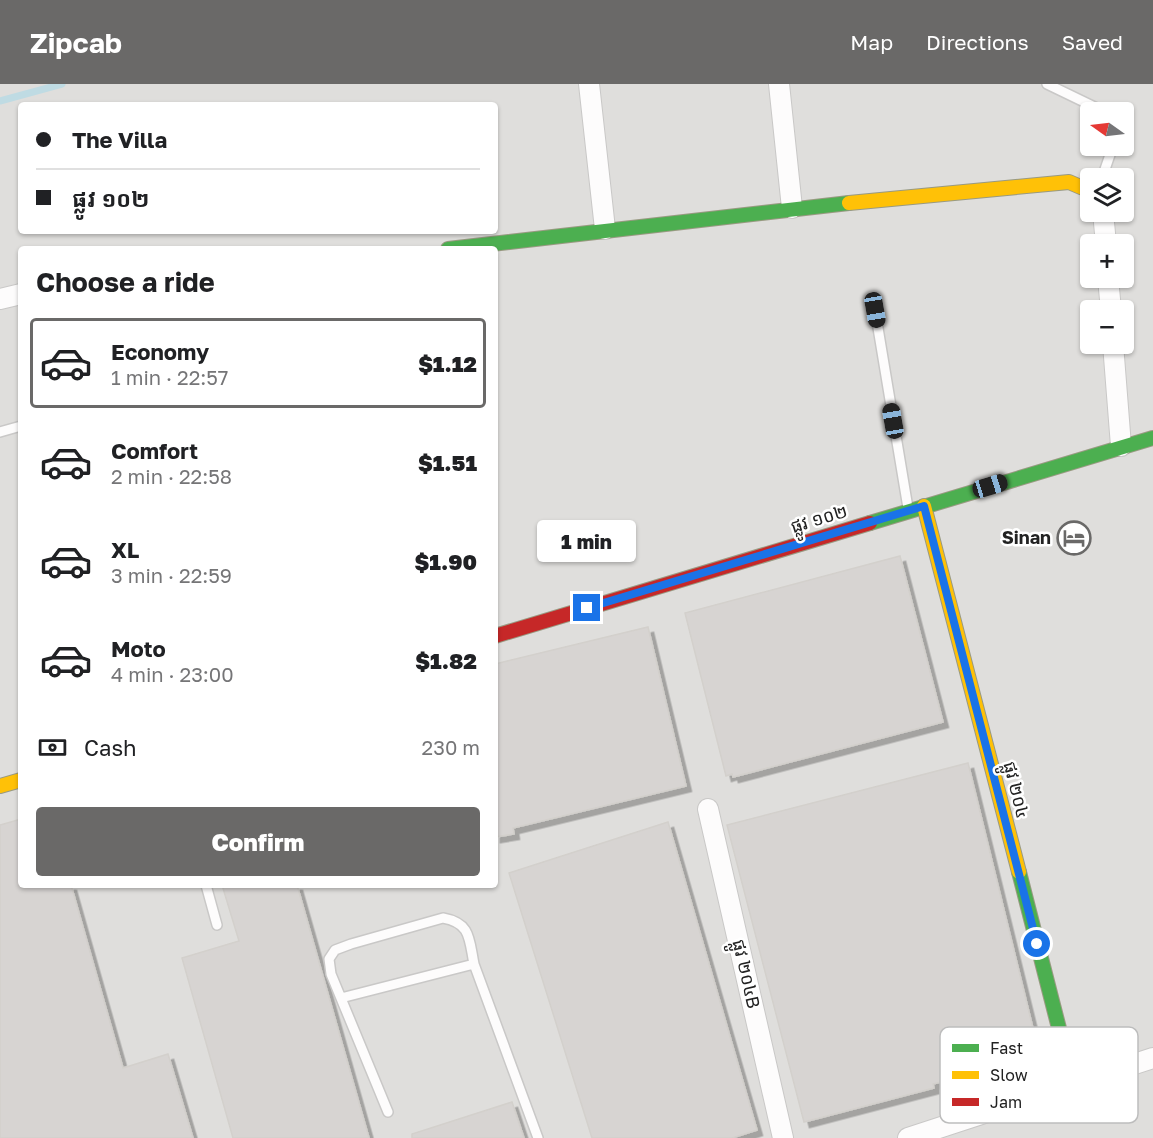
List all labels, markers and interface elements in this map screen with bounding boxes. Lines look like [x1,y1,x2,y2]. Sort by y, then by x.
text: Zipcab [30,26,122,59]
text: Map [850,29,893,55]
text: Directions [926,29,1029,55]
text: Saved [1062,29,1123,55]
north arrow [1080,102,1134,156]
map controls [1080,102,1134,354]
text: The Villa [72,126,167,153]
button: layers [1080,168,1134,222]
text: ផ្លូវ ១០២ [72,185,149,212]
button: + [1080,234,1134,288]
text: Choose a ride [36,266,215,298]
car [863,291,887,329]
button: − [1080,300,1134,354]
icon: car [39,336,93,390]
text: Economy [111,338,209,365]
text: $1.12 [418,350,477,377]
text: 1 min · 22:57 [111,365,228,389]
car [881,402,905,440]
icon: car [39,435,93,489]
text: Comfort [111,437,198,464]
text: $1.51 [418,449,477,476]
text: 2 min · 22:58 [111,464,232,488]
car [970,472,1010,500]
street label: ផ្លូវ ១០២ [788,499,852,543]
hotel icon: Sinan [1056,520,1092,556]
callout: 1 min [538,521,636,563]
place label: Sinan [1002,526,1051,548]
text: 1 min [561,529,612,553]
icon: car [39,534,93,588]
text: XL [111,536,139,563]
text: $1.90 [415,548,477,575]
text: 3 min · 22:59 [111,563,232,587]
route end [573,594,600,621]
icon: car [39,633,93,687]
text: Moto [111,635,166,662]
text: $1.82 [415,647,477,674]
text: 4 min · 23:00 [111,662,234,686]
icon: cash [36,731,69,764]
text: Cash [84,734,137,761]
text: 230 m [422,735,480,759]
street label: ផ្លូវ ២០៤ [993,759,1035,822]
button: Confirm [36,807,480,876]
route start [1023,930,1050,957]
street label: ផ្លូវ ២០៤B [722,937,766,1012]
legend [940,1027,1138,1123]
text: Fast [990,1038,1023,1058]
text: Slow [990,1065,1028,1085]
text: Jam [990,1092,1022,1112]

